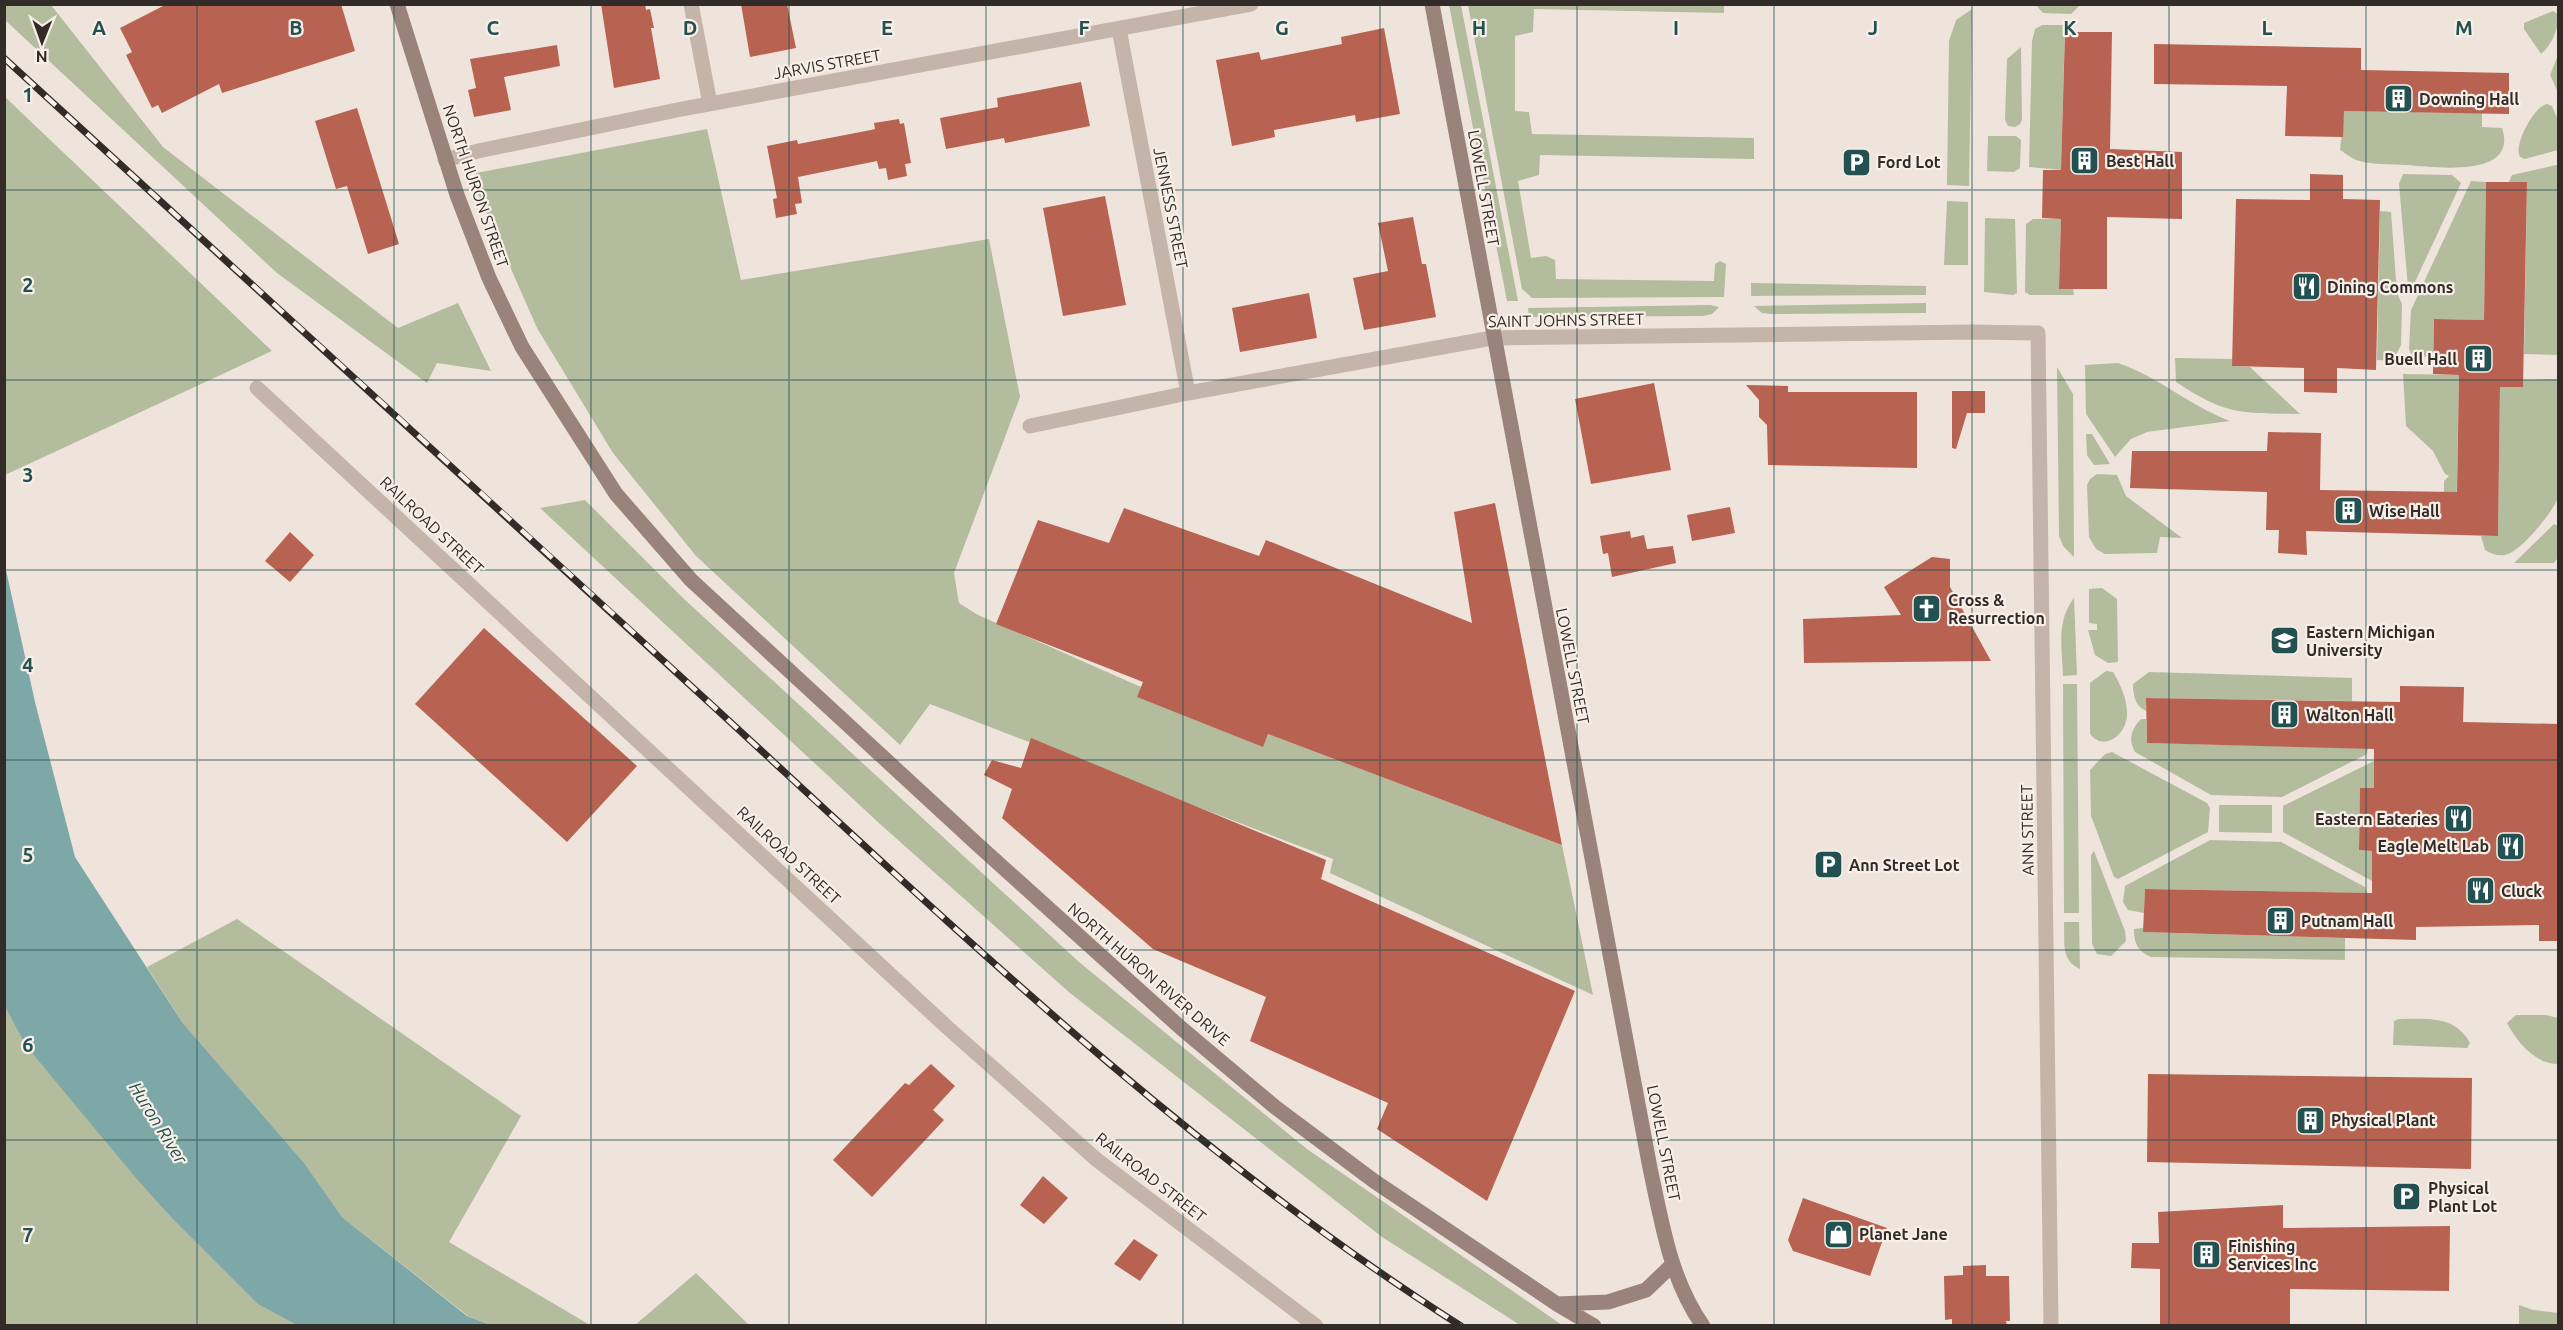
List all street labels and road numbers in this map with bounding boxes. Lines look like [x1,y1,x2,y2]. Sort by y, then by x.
street label: JARVIS STREET [772,46,882,82]
street label: NORTH HURON STREET [440,102,512,270]
street label: LOWELL STREET [1465,128,1503,248]
street label: JENNESS STREET [1150,146,1192,270]
street label: SAINT JOHNS STREET [1488,310,1644,330]
street label: RAILROAD STREET [377,472,487,578]
street label: LOWELL STREET [1553,606,1593,726]
street label: ANN STREET [2017,784,2037,876]
street label: RAILROAD STREET [734,802,844,908]
street label: NORTH HURON RIVER DRIVE [1064,899,1234,1049]
street label: LOWELL STREET [1644,1083,1684,1203]
street label: RAILROAD STREET [1092,1128,1210,1226]

